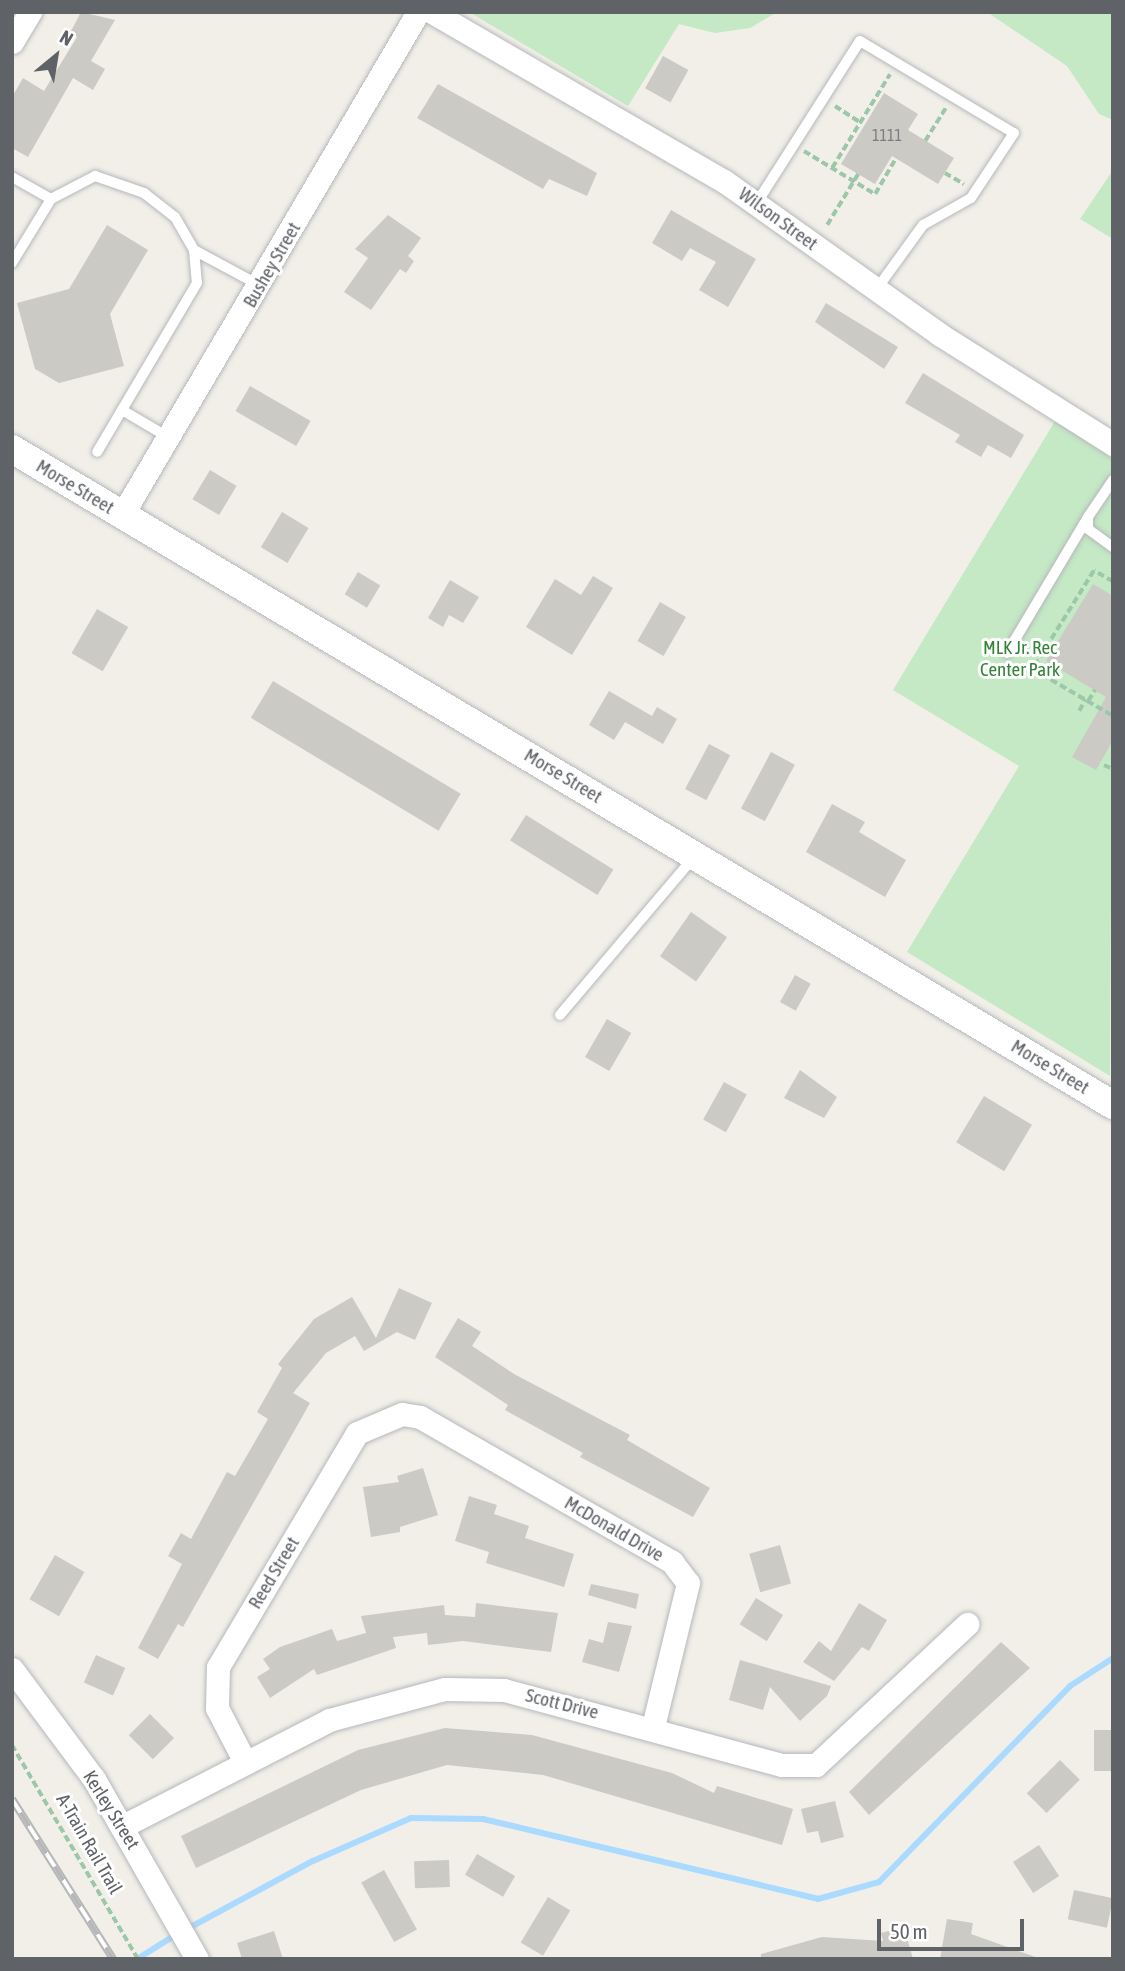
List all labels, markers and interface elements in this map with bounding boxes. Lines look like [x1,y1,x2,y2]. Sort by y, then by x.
north arrow [21,21,91,91]
text: N [56,25,77,50]
house number: 1111 [872,125,902,145]
street label: Wilson Street [734,183,822,255]
street label: Bushey Street [238,218,306,312]
street label: Morse Street [32,455,118,519]
park label: MLK Jr. Rec Center Park [980,637,1060,681]
street label: Morse Street [520,744,606,808]
street label: Morse Street [1007,1035,1093,1099]
street label: McDonald Drive [560,1491,668,1567]
street label: Reed Street [244,1533,304,1613]
street label: Scott Drive [523,1684,601,1724]
street label: Kerley Street [78,1766,144,1854]
street label: A-Train Rail Trail [51,1790,127,1898]
scale bar [880,1904,1027,1948]
text: 50 m [890,1919,928,1943]

